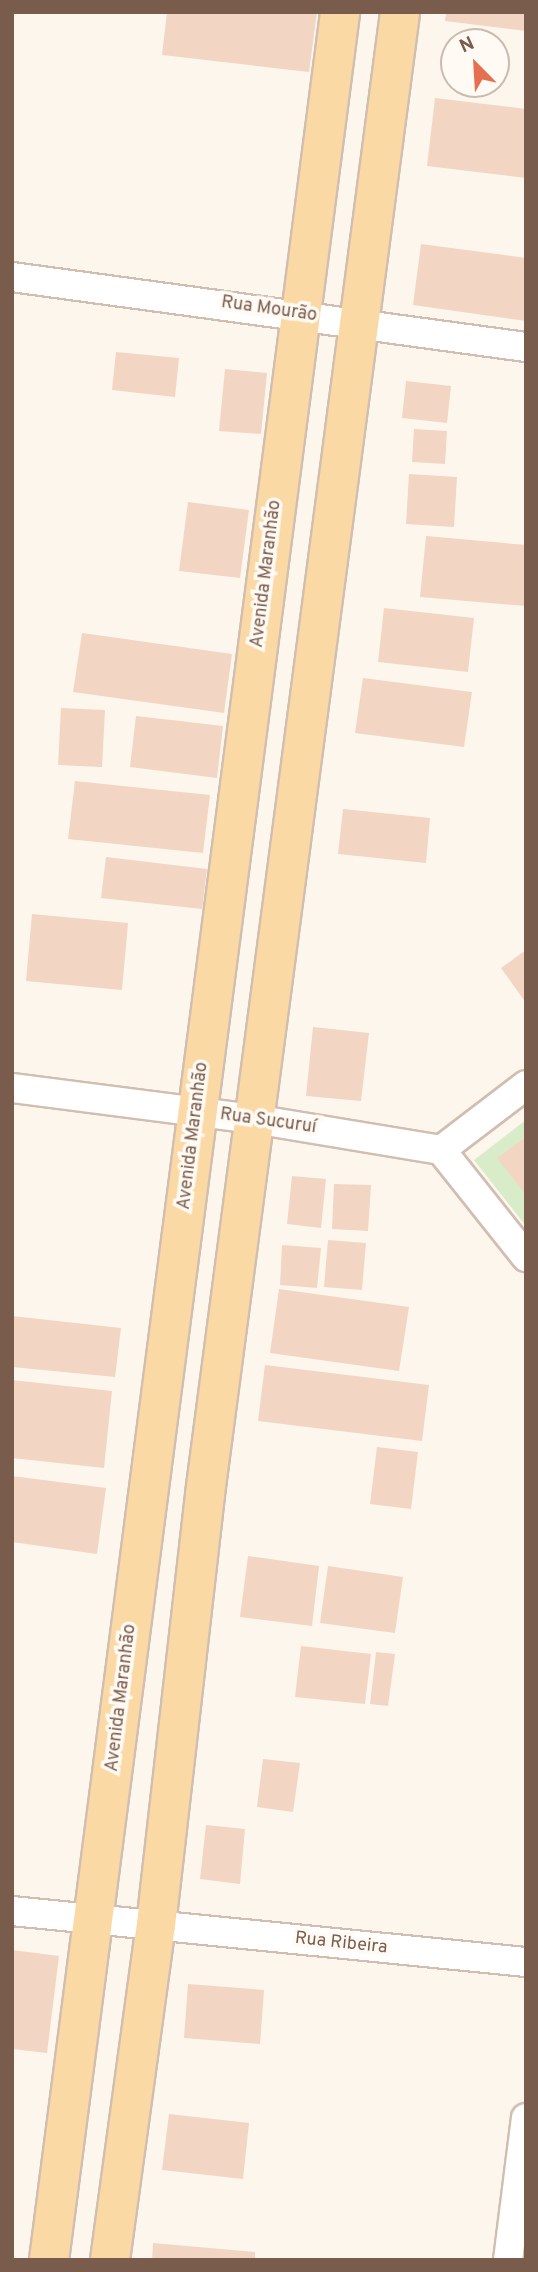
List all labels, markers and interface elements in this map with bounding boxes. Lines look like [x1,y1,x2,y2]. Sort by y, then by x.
north arrow [440,28,510,98]
text: N [456,32,478,59]
street label: Rua Mourão [220,293,318,327]
street label: Avenida Maranhão [247,499,287,649]
street label: Avenida Maranhão [174,1061,214,1211]
street label: Rua Sucuruí [218,1105,318,1139]
street label: Avenida Maranhão [102,1623,142,1773]
street label: Rua Ribeira [294,1928,388,1960]

